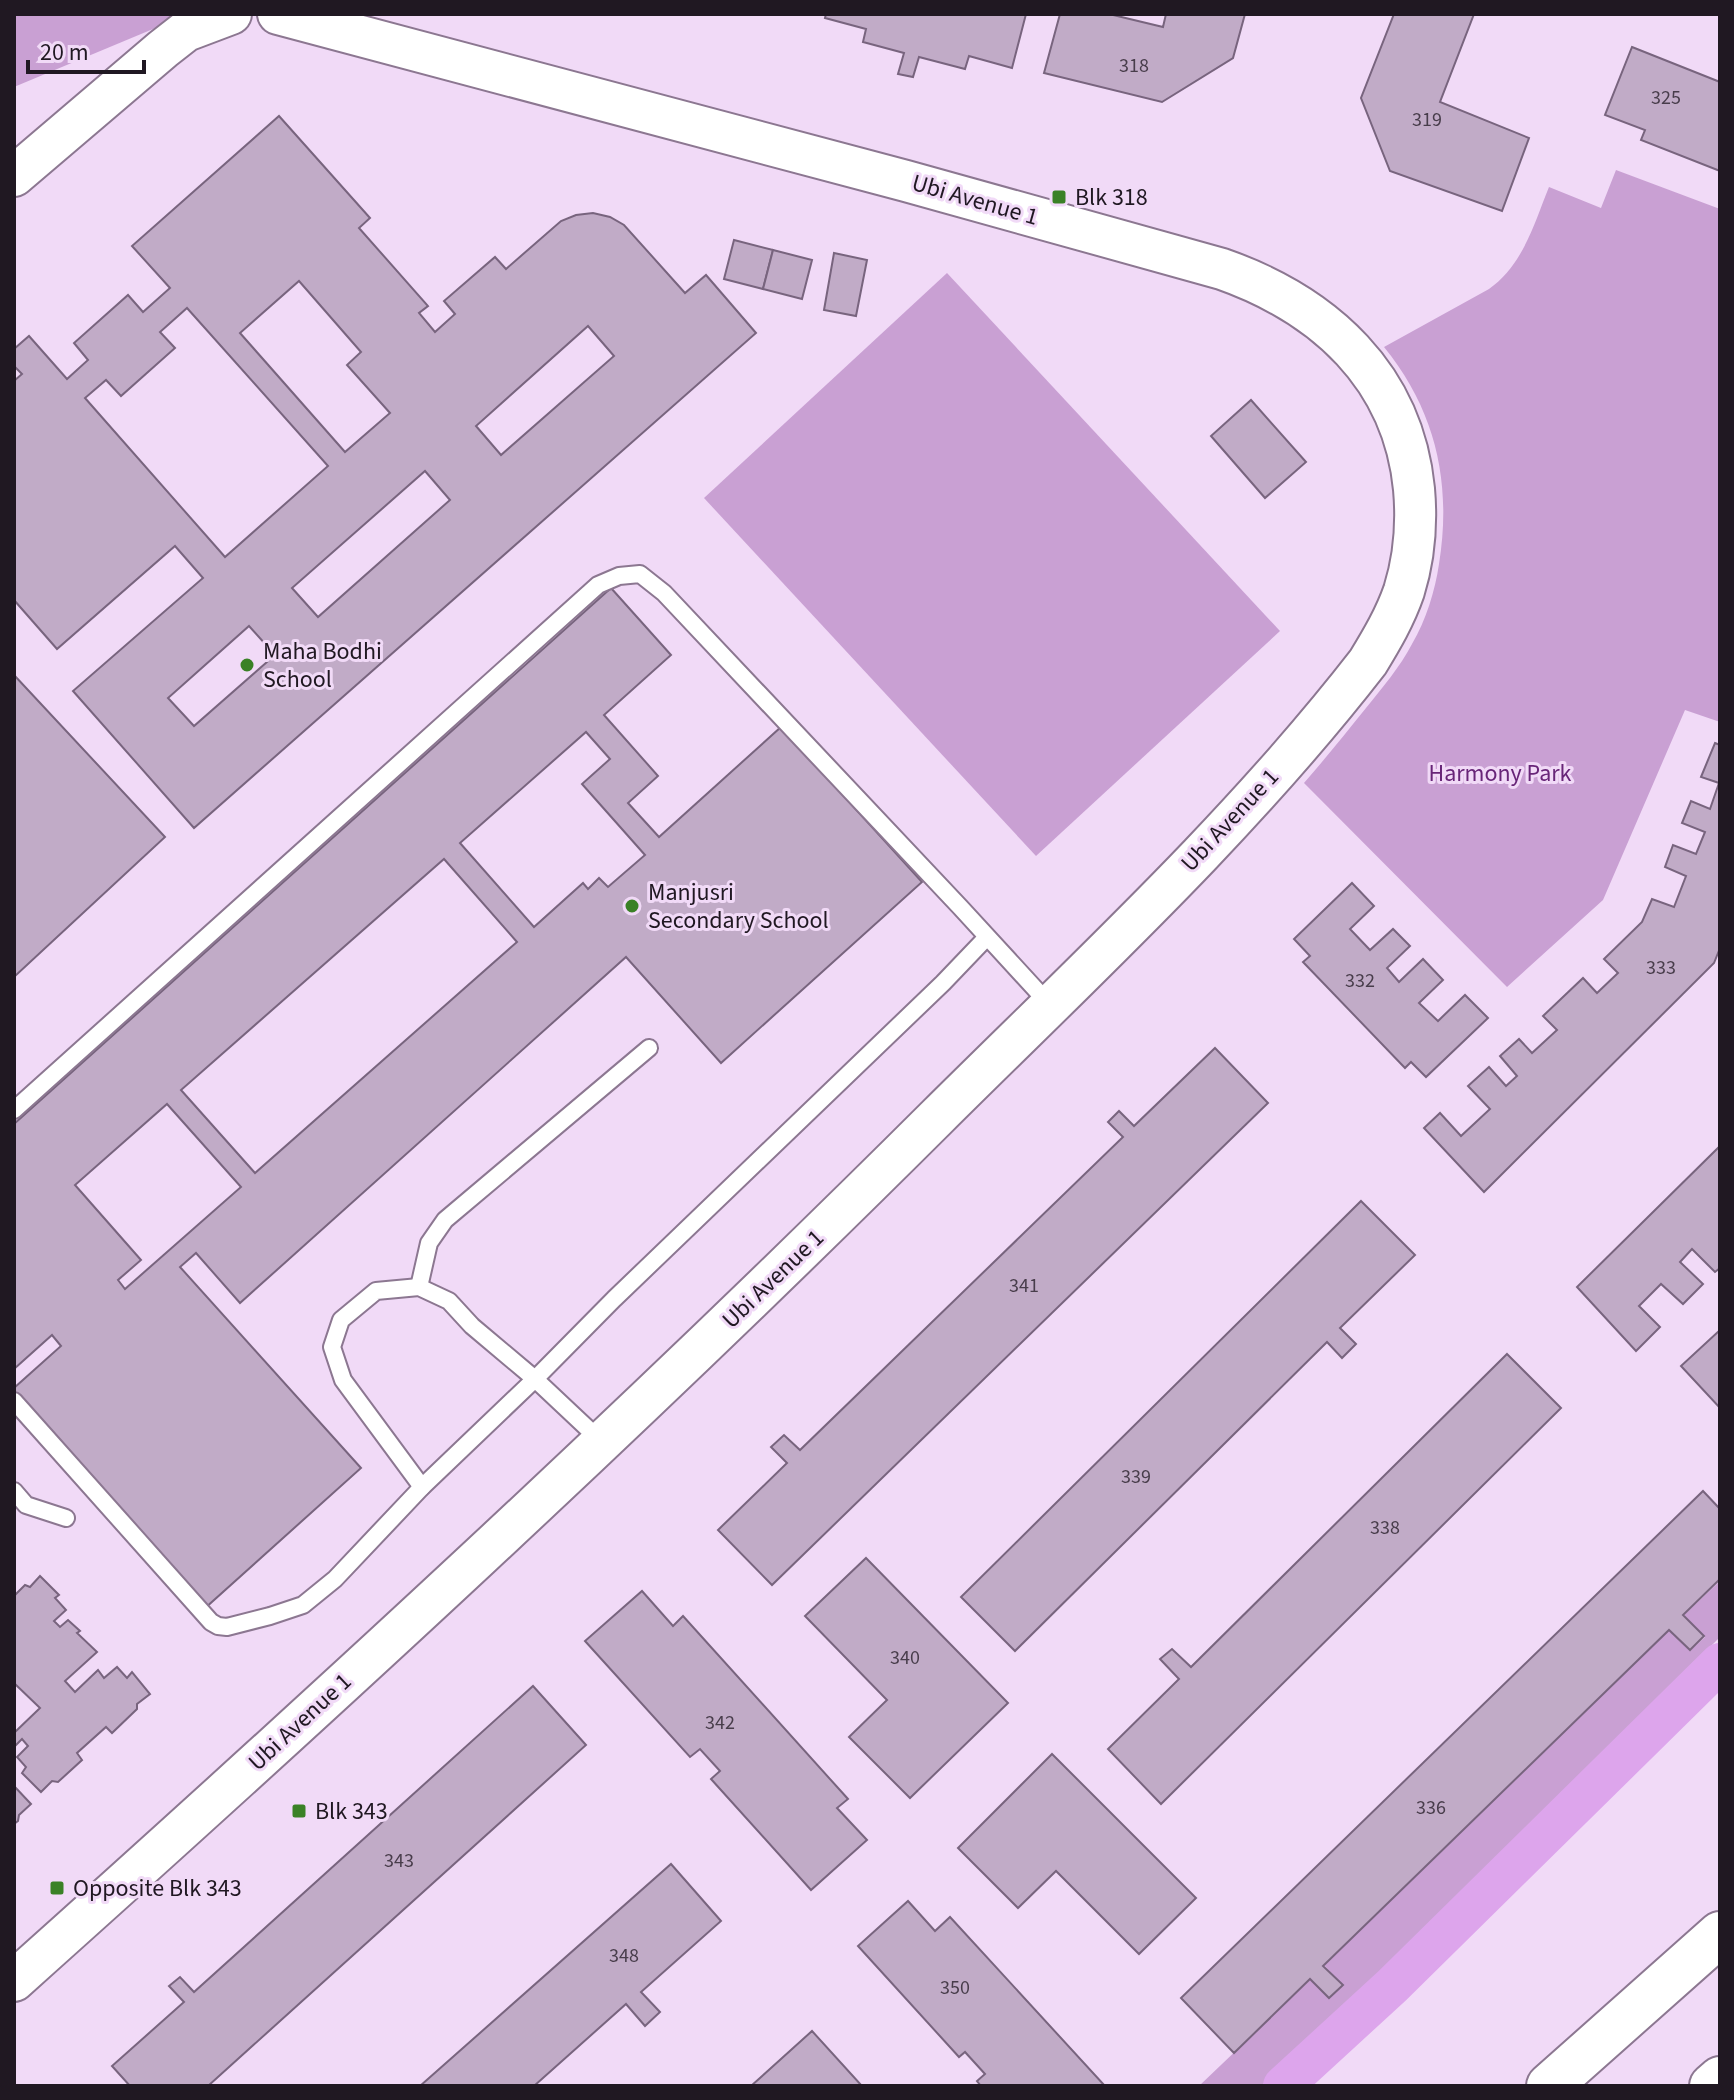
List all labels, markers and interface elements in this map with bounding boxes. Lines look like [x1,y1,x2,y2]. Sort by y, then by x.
scale bar [28,24,144,74]
text: 20 m [40,35,89,70]
house number: 318 [1119,52,1149,80]
house number: 325 [1651,84,1681,112]
house number: 319 [1412,106,1442,134]
street label: Ubi Avenue 1 [908,165,1042,235]
place label: Blk 318 [1075,180,1148,215]
marker: Blk 318 [1050,188,1068,206]
place label: Maha Bodhi School [263,634,382,697]
marker: Maha Bodhi School [238,656,256,674]
park label: Harmony Park [1429,756,1572,791]
street label: Ubi Avenue 1 [1173,760,1287,880]
place label: Manjusri Secondary School [648,875,829,938]
marker: Manjusri Secondary School [623,897,641,915]
house number: 333 [1646,954,1676,982]
house number: 332 [1345,967,1375,995]
street label: Ubi Avenue 1 [714,1221,832,1337]
house number: 341 [1009,1272,1039,1300]
house number: 339 [1121,1463,1151,1491]
house number: 338 [1370,1514,1400,1542]
house number: 340 [890,1644,920,1672]
street label: Ubi Avenue 1 [240,1665,360,1779]
house number: 342 [705,1709,735,1737]
place label: Blk 343 [315,1794,388,1829]
house number: 336 [1416,1794,1446,1822]
marker: Blk 343 [290,1802,308,1820]
house number: 343 [384,1847,414,1875]
place label: Opposite Blk 343 [73,1871,242,1906]
marker: Opposite Blk 343 [48,1879,66,1897]
house number: 348 [609,1942,639,1970]
house number: 350 [940,1974,970,2002]

